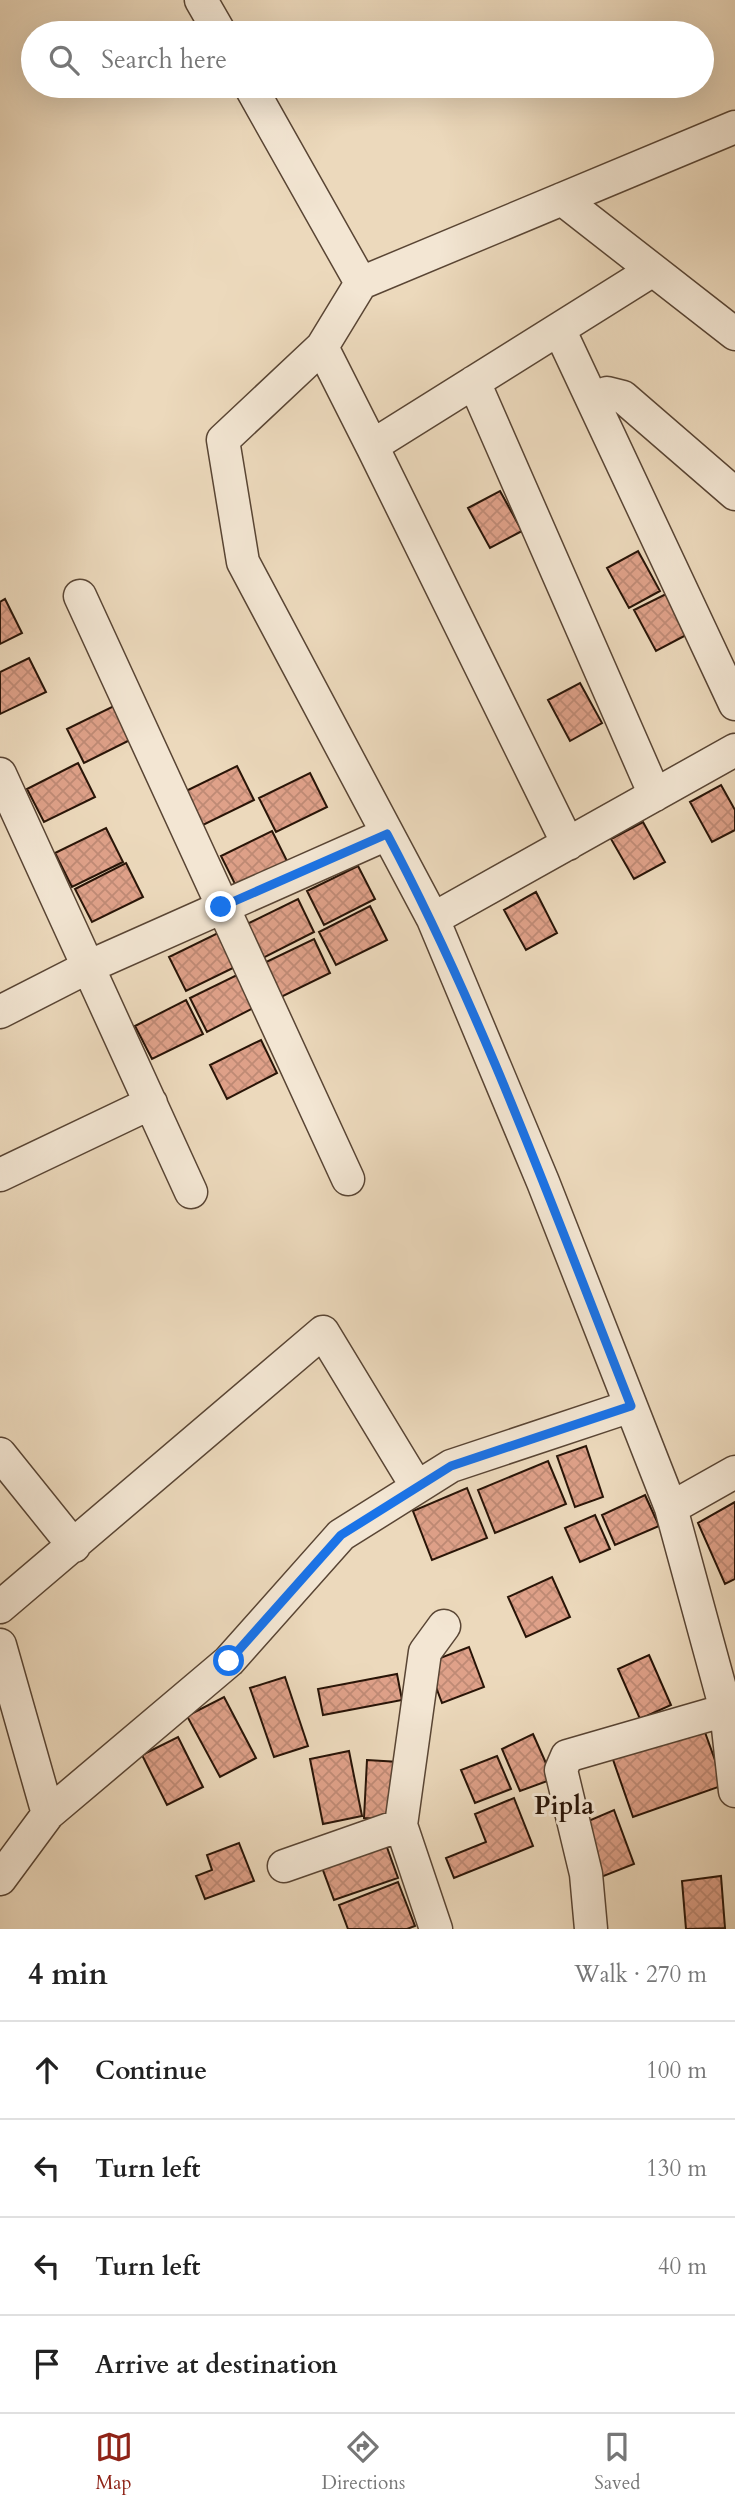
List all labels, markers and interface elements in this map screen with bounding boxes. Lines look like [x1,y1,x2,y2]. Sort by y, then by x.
search box [21,21,714,98]
icon: search [45,41,83,79]
text: Search here [101,42,227,77]
route end [205,891,236,922]
route start [213,1645,244,1676]
district label: Pipla [534,1788,594,1823]
text: 4 min [28,1954,108,1995]
text: Walk · 270 m [574,1959,707,1990]
icon: ahead [28,2051,66,2089]
text: Continue [95,2053,207,2088]
text: 100 m [646,2055,707,2086]
icon: left [28,2149,66,2187]
text: Turn left [95,2151,200,2186]
text: 130 m [646,2153,707,2184]
icon: left [28,2247,66,2285]
text: Turn left [95,2249,200,2284]
text: 40 m [658,2251,707,2282]
icon: arrive [28,2345,66,2383]
text: Arrive at destination [95,2347,338,2382]
tab: Map [95,2428,133,2496]
tab: Directions [322,2428,405,2496]
tab: Saved [594,2428,640,2496]

